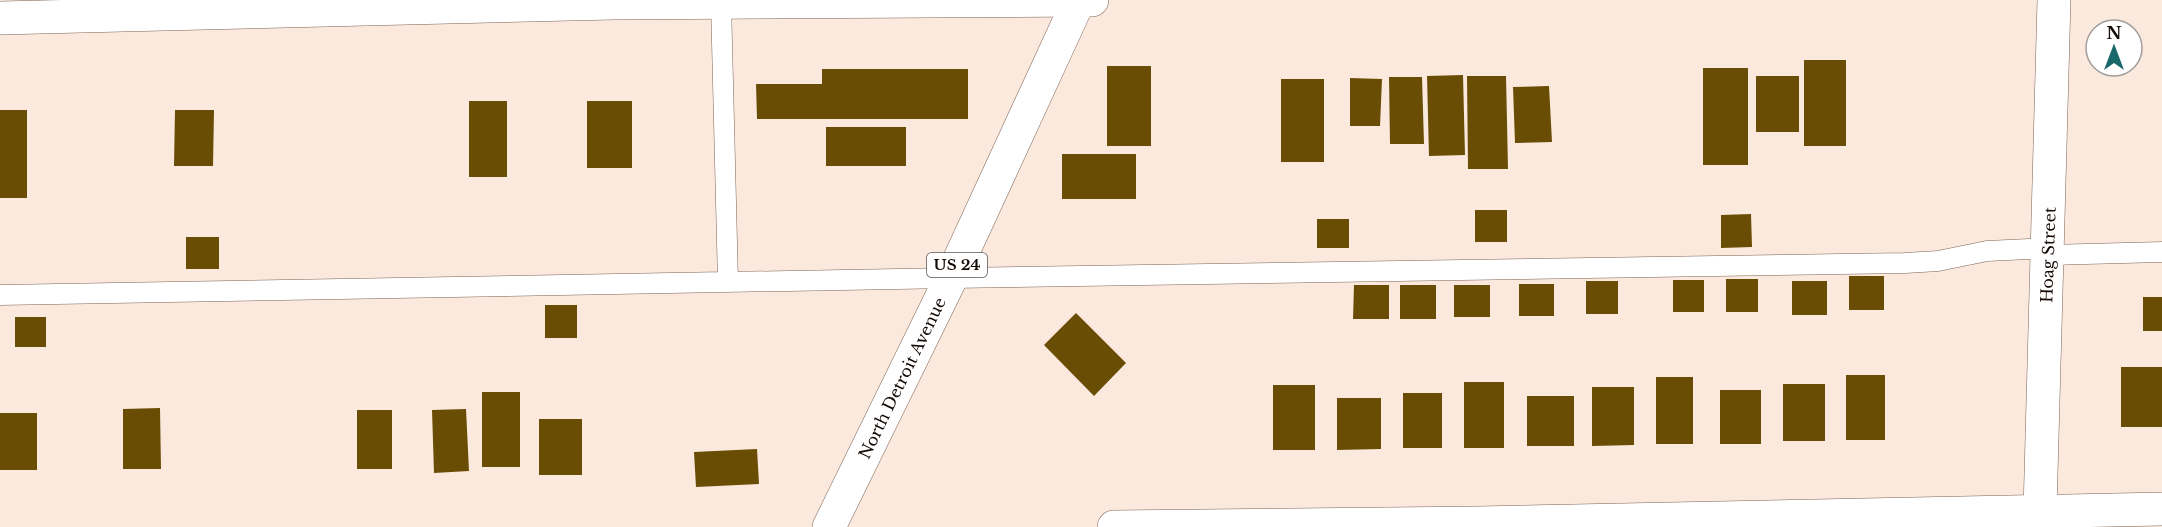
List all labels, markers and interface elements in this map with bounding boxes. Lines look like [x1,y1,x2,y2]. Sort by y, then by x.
north arrow [2084,18,2144,78]
text: N [2106,23,2122,43]
street label: Hoag Street [2036,207,2060,303]
road number: US 24 [927,253,987,277]
street label: North Detroit Avenue [854,294,950,462]

